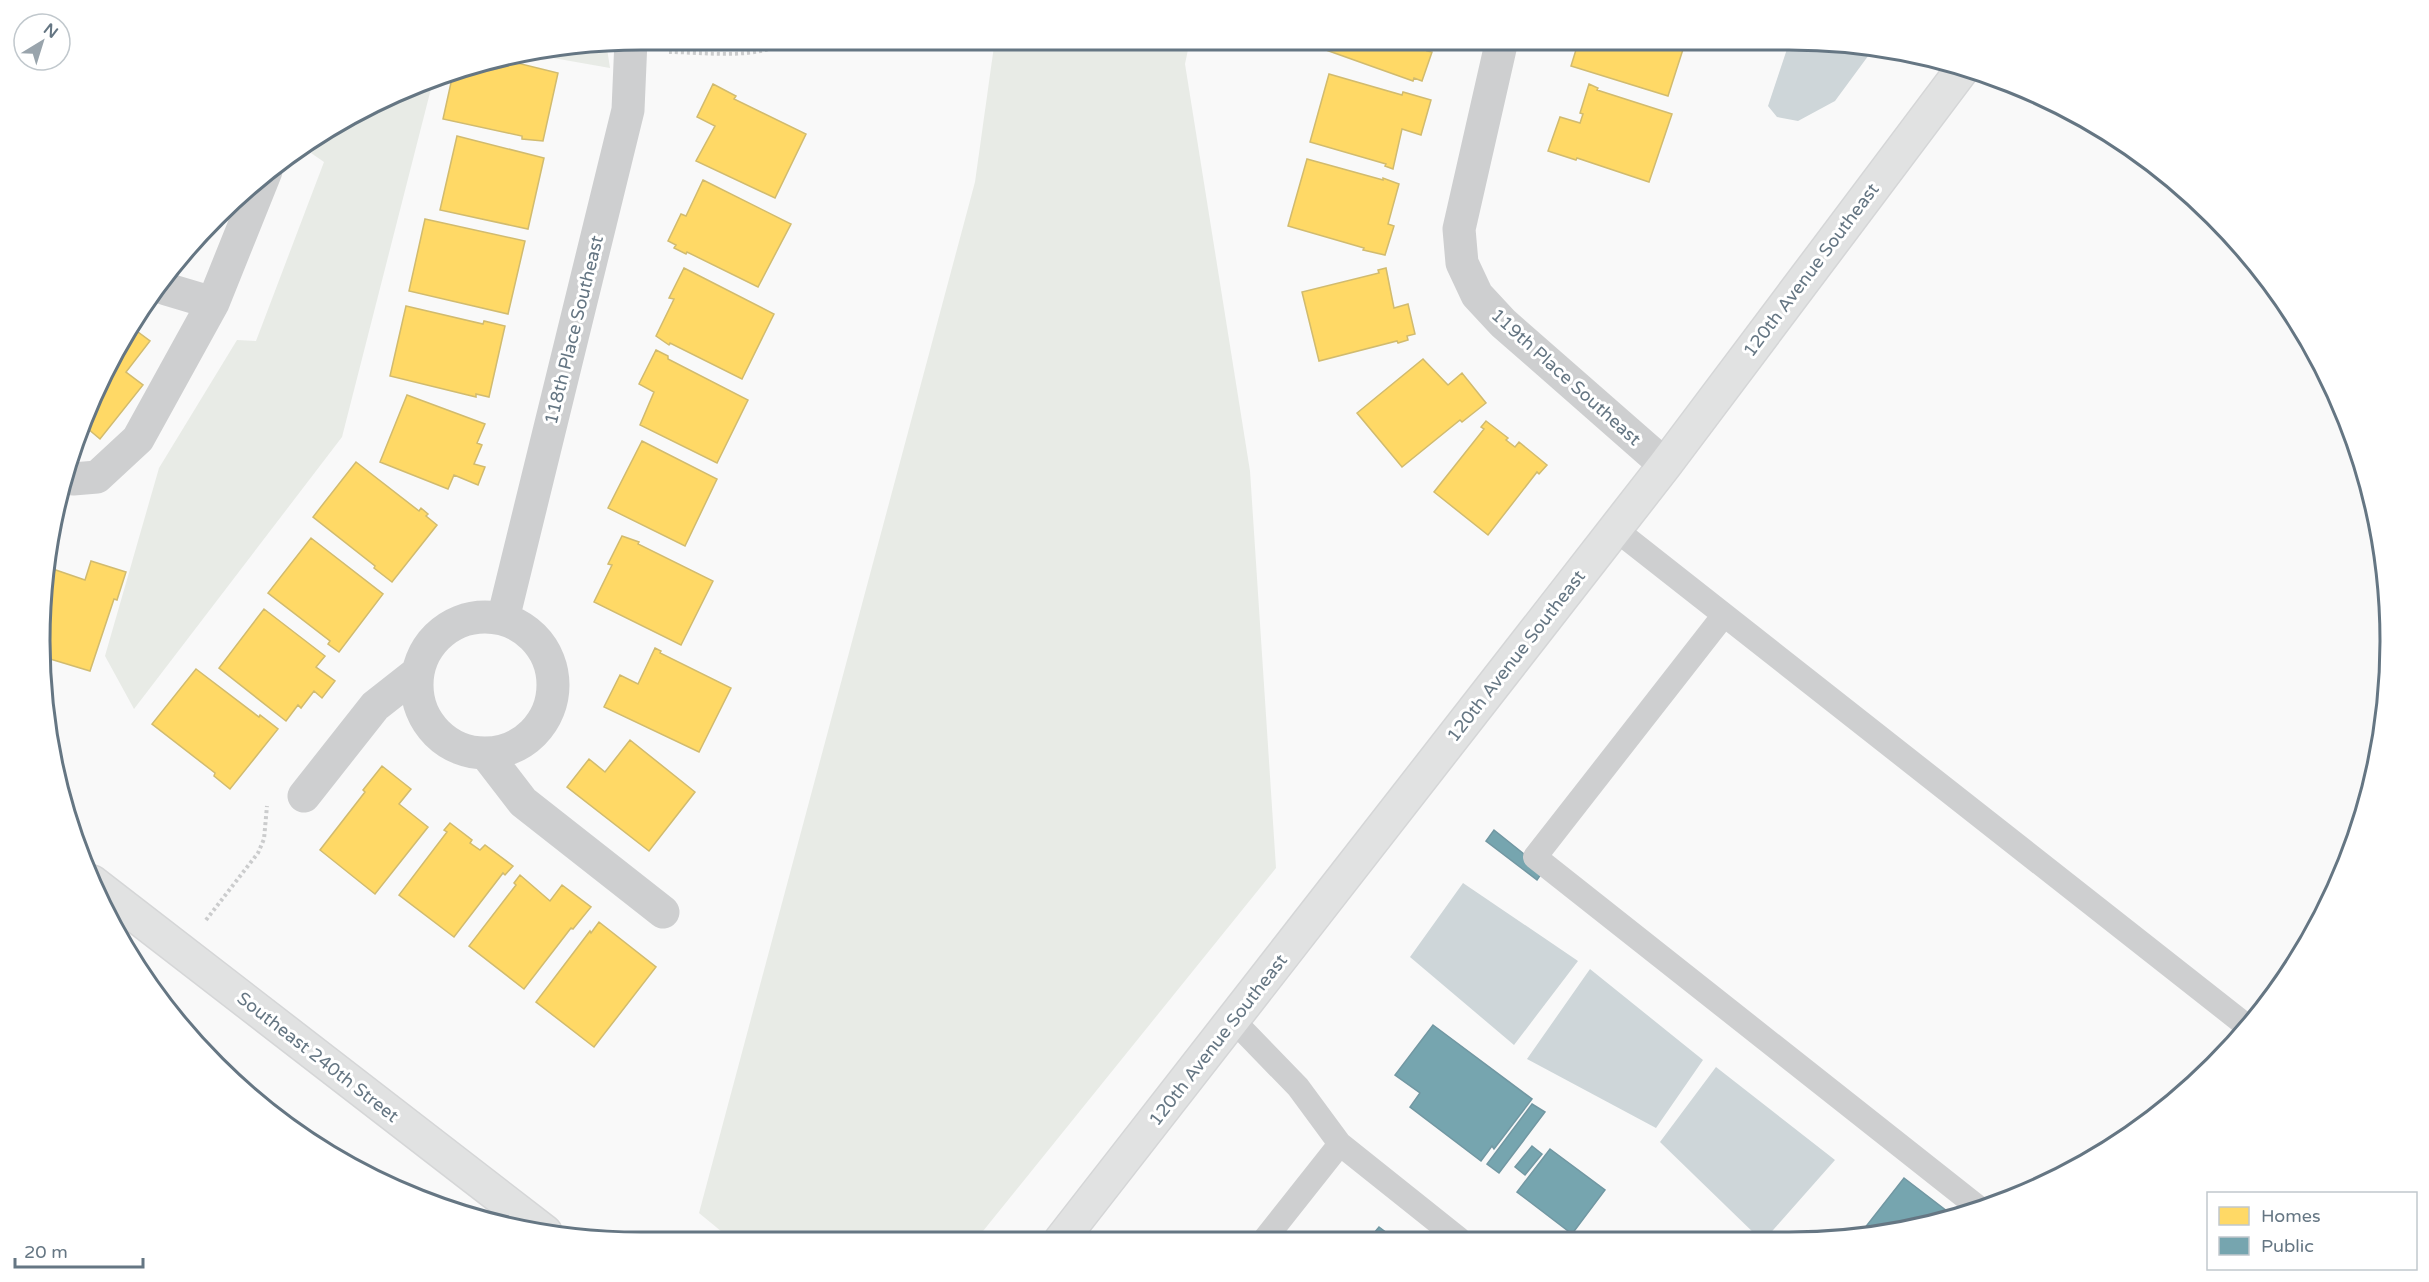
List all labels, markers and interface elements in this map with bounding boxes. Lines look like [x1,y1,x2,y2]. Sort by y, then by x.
north arrow [12,12,72,72]
text: N [39,19,62,43]
street label: 120th Avenue Southeast [1738,179,1884,361]
street label: 118th Place Southeast [540,233,608,427]
street label: 119th Place Southeast [1487,304,1646,450]
street label: 120th Avenue Southeast [1442,566,1590,746]
street label: 120th Avenue Southeast [1144,950,1292,1130]
street label: Southeast 240th Street [233,987,403,1127]
legend [2207,1192,2417,1270]
text: Homes [2261,1205,2321,1227]
scale bar [15,1231,142,1269]
text: Public [2261,1235,2314,1257]
text: 20 m [24,1241,68,1263]

